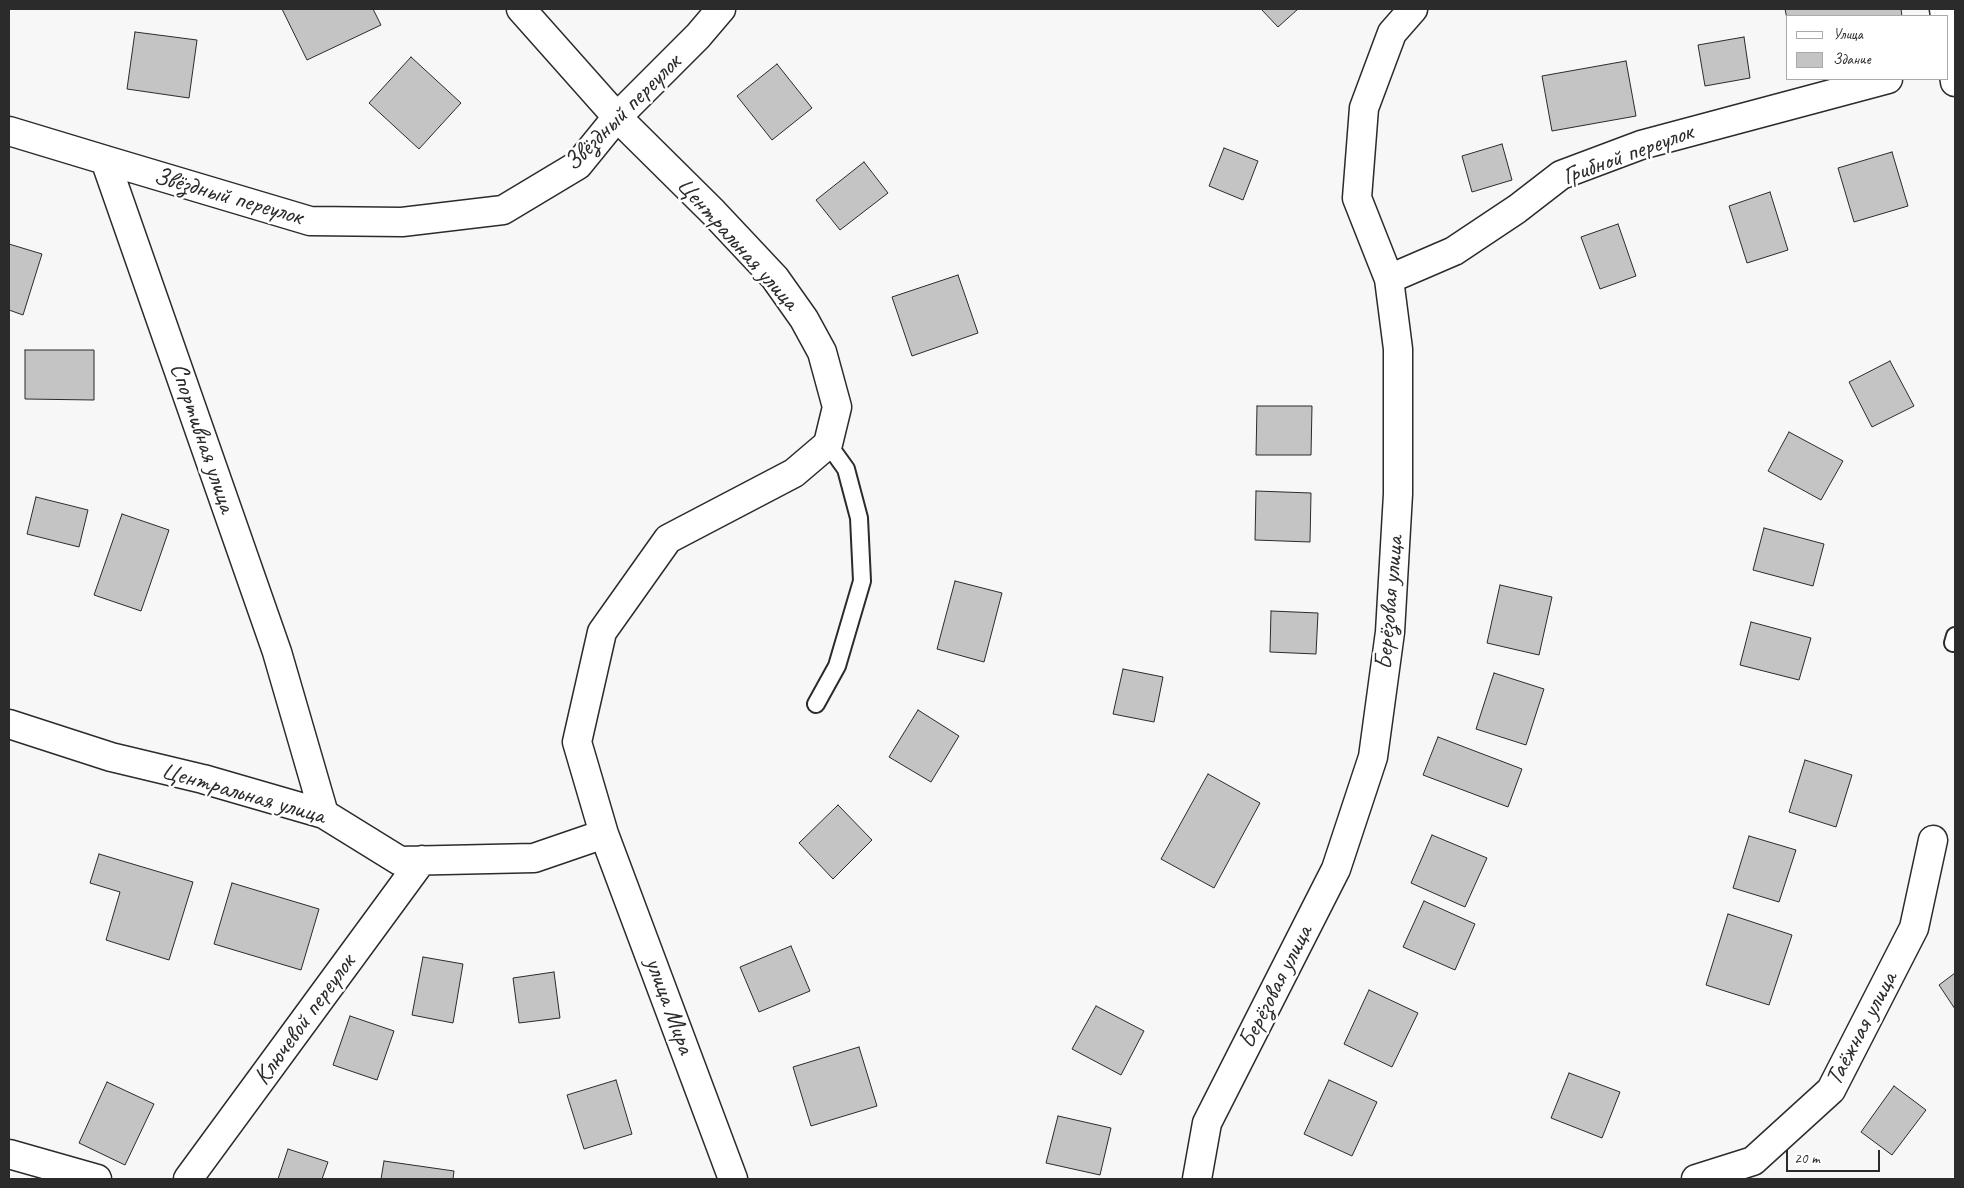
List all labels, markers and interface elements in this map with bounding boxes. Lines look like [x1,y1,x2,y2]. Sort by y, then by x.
legend [1786,15,1949,80]
text: Улица [1833,25,1863,44]
street label: Звёздный переулок [558,48,688,178]
text: Здание [1833,50,1871,69]
street label: Грибной переулок [1559,118,1697,192]
street label: Звёздный переулок [150,161,306,233]
street label: Центральная улица [669,171,805,317]
street label: Спортивная улица [162,359,242,517]
street label: Берёзовая улица [1369,535,1411,671]
street label: Центральная улица [158,756,328,832]
street label: Берёзовая улица [1232,921,1320,1053]
street label: Ключевой переулок [248,949,362,1091]
street label: улица Мира [638,954,700,1058]
street label: Таёжная улица [1820,967,1904,1091]
scale bar [1789,1140,1883,1172]
text: 20 m [1794,1149,1820,1168]

